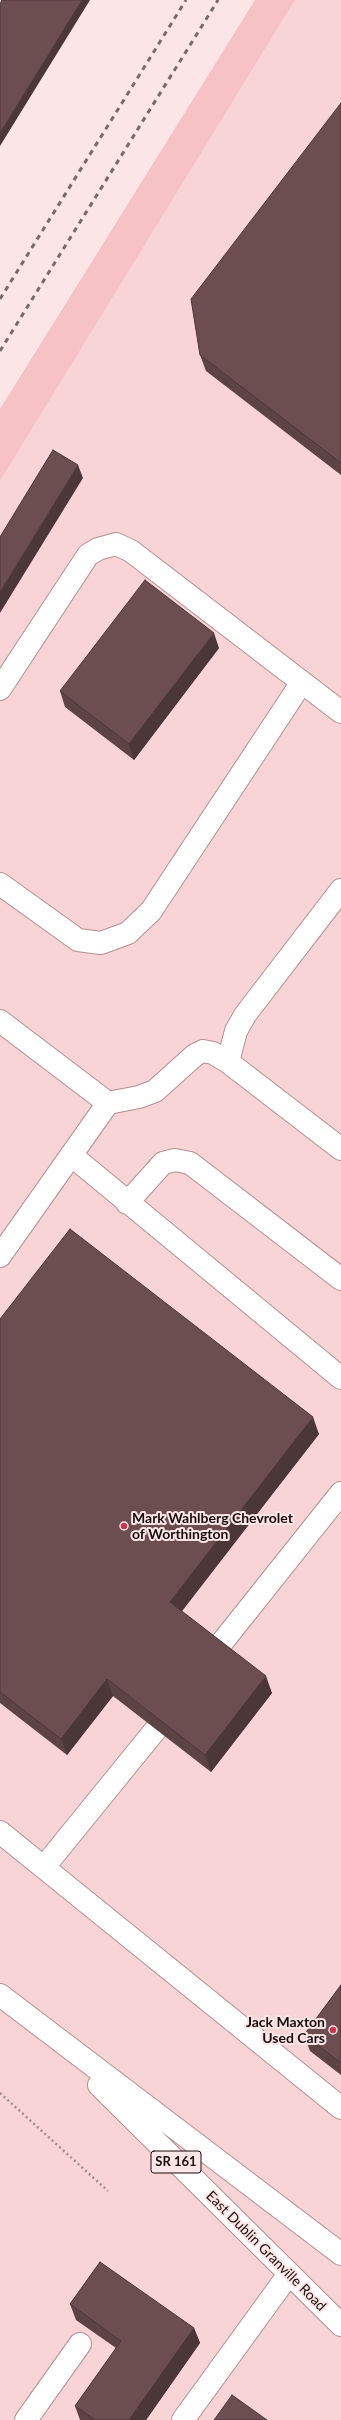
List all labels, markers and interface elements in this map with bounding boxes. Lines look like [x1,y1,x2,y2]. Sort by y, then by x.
place label: Mark Wahlberg Chevrolet of Worthington [132,1510,293,1542]
marker: Mark Wahlberg Chevrolet of Worthington [119,1521,129,1531]
place label: Jack Maxton Used Cars [246,2014,325,2046]
marker: Jack Maxton Used Cars [328,2025,338,2035]
road number: SR 161 [151,2151,201,2173]
street label: East Dublin Granville Road [202,2187,330,2315]

